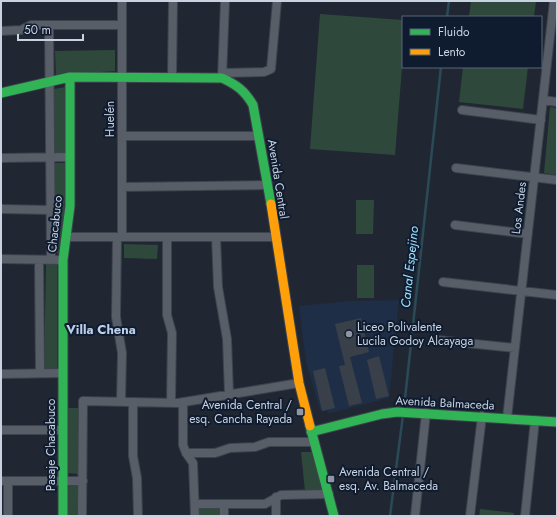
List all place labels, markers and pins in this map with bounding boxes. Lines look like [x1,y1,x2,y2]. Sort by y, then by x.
place label: Liceo Polivalente Lucila Godoy Alcayaga [357,318,473,350]
marker: Liceo Polivalente Lucila Godoy Alcayaga [344,329,354,339]
place label: Avenida Central / esq. Cancha Rayada [189,396,292,428]
marker: Avenida Central / esq. Cancha Rayada [295,407,305,417]
place label: Avenida Central / esq. Av. Balmaceda [339,463,438,495]
marker: Avenida Central / esq. Av. Balmaceda [326,474,336,484]

